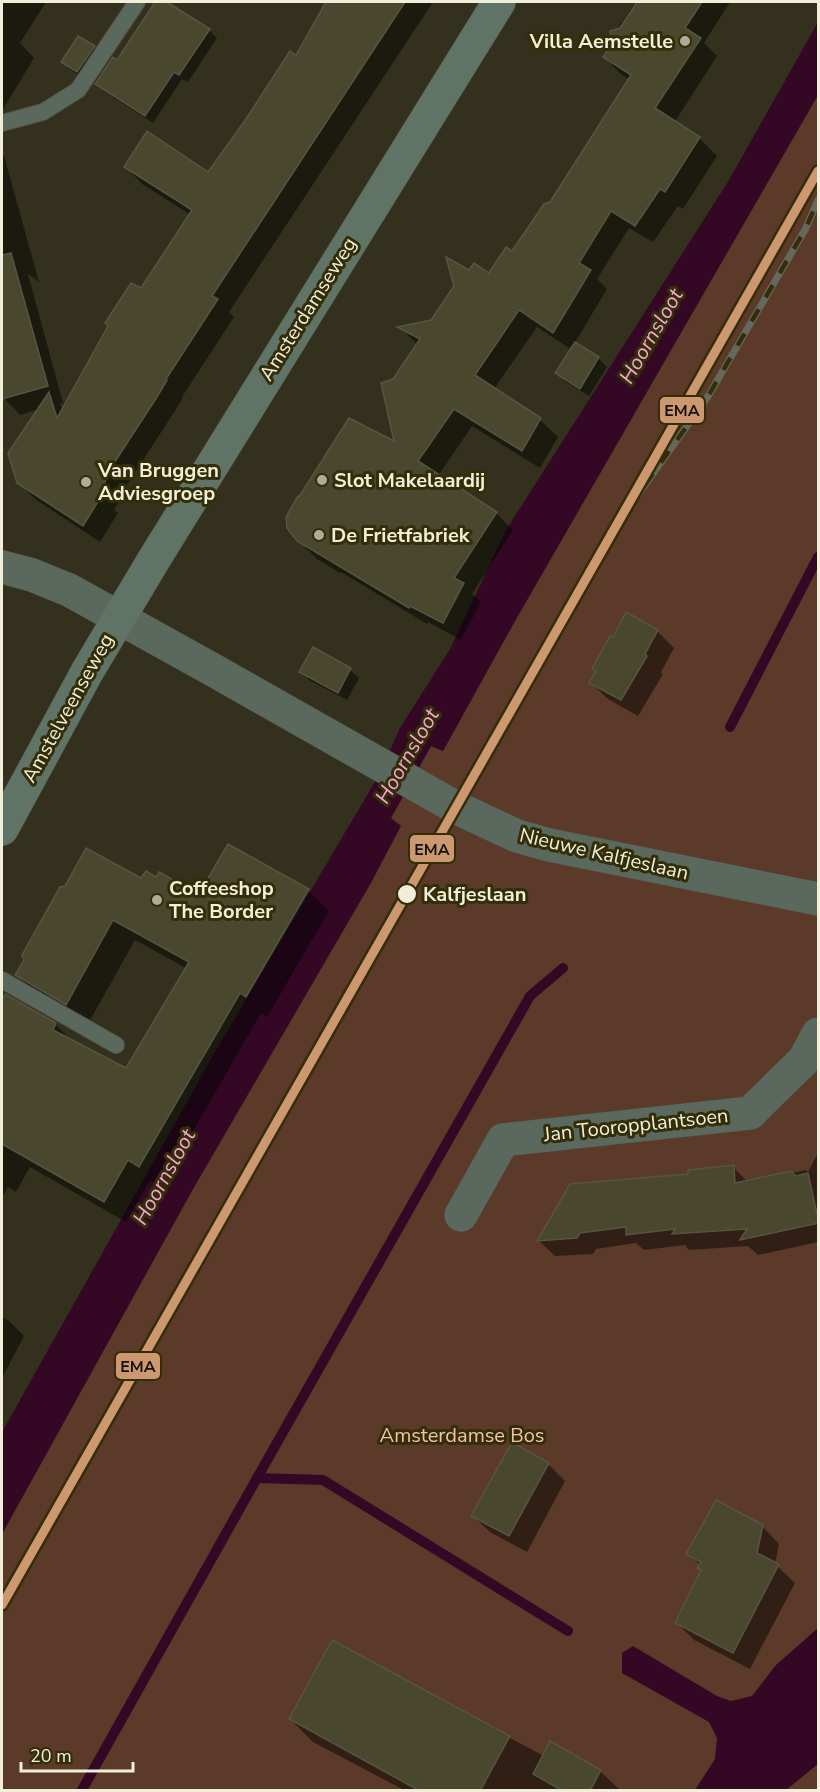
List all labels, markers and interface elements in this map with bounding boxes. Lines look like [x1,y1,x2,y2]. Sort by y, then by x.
place label: Villa Aemstelle [529,28,673,55]
marker: Villa Aemstelle [678,34,692,48]
street label: Amsterdamseweg [253,232,363,386]
water label: Hoornsloot [612,283,690,389]
line badge: EMA [659,396,705,424]
text: EMA [664,400,700,422]
place label: Van Bruggen Adviesgroep [97,457,219,507]
place label: Slot Makelaardij [334,467,485,494]
marker: Slot Makelaardij [315,473,329,487]
marker: Van Bruggen Adviesgroep [79,475,93,489]
place label: De Frietfabriek [331,522,471,549]
marker: De Frietfabriek [312,528,326,542]
street label: Amstelveenseweg [16,629,120,787]
water label: Hoornsloot [368,703,446,809]
street label: Nieuwe Kalfjeslaan [517,821,691,887]
line badge: EMA [409,834,455,863]
text: EMA [414,839,450,861]
place label: Coffeeshop The Border [169,875,274,925]
place label: Kalfjeslaan [423,881,526,908]
marker: Kalfjeslaan [396,883,418,905]
marker: Coffeeshop The Border [150,893,164,907]
street label: Jan Tooropplantsoen [541,1102,730,1148]
water label: Hoornsloot [126,1123,202,1230]
line badge: EMA [115,1352,161,1380]
text: EMA [120,1356,156,1378]
park label: Amsterdamse Bos [380,1422,544,1449]
scale bar [21,1735,134,1773]
text: 20 m [30,1744,72,1768]

